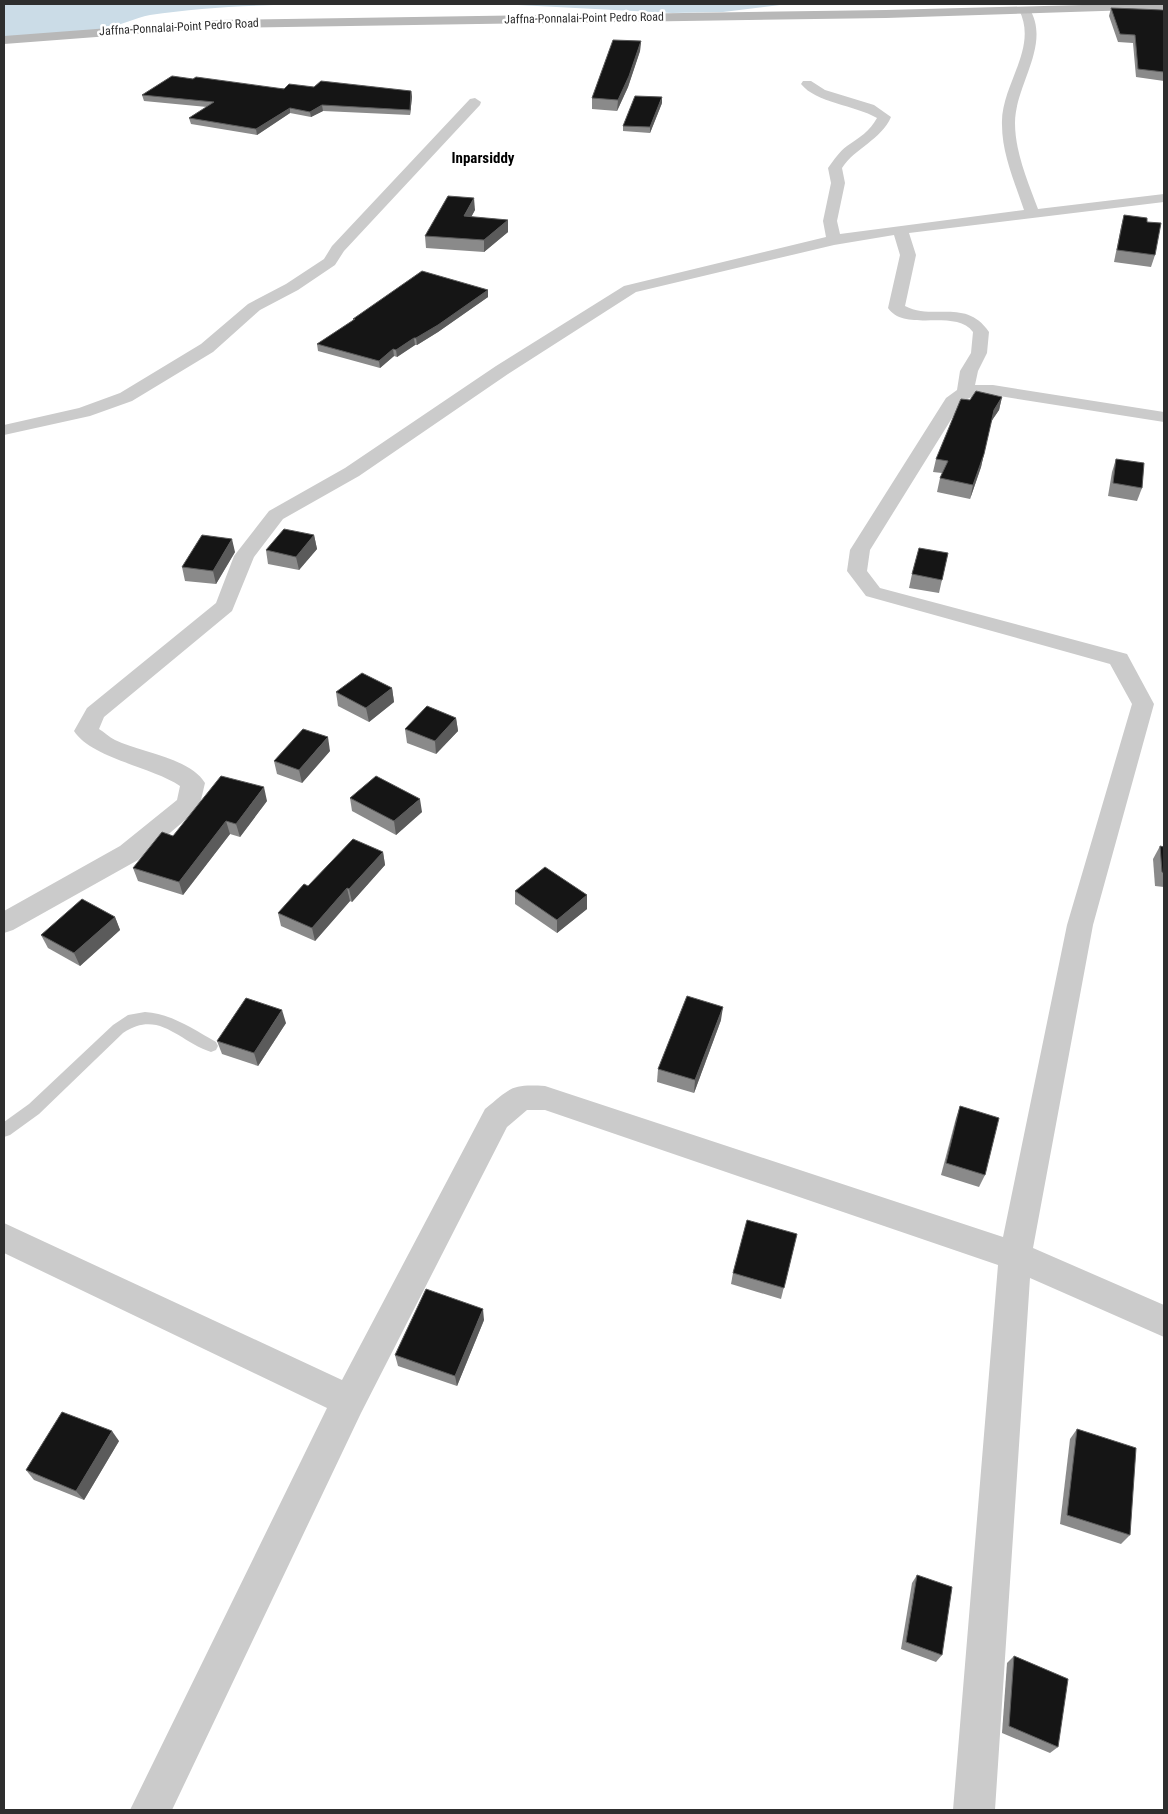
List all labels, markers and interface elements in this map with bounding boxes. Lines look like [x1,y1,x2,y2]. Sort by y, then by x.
street label: Jaffna-Ponnalai-Point Pedro Road [504,10,664,26]
street label: Jaffna-Ponnalai-Point Pedro Road [99,16,259,38]
district label: Inparsiddy [451,149,515,167]

